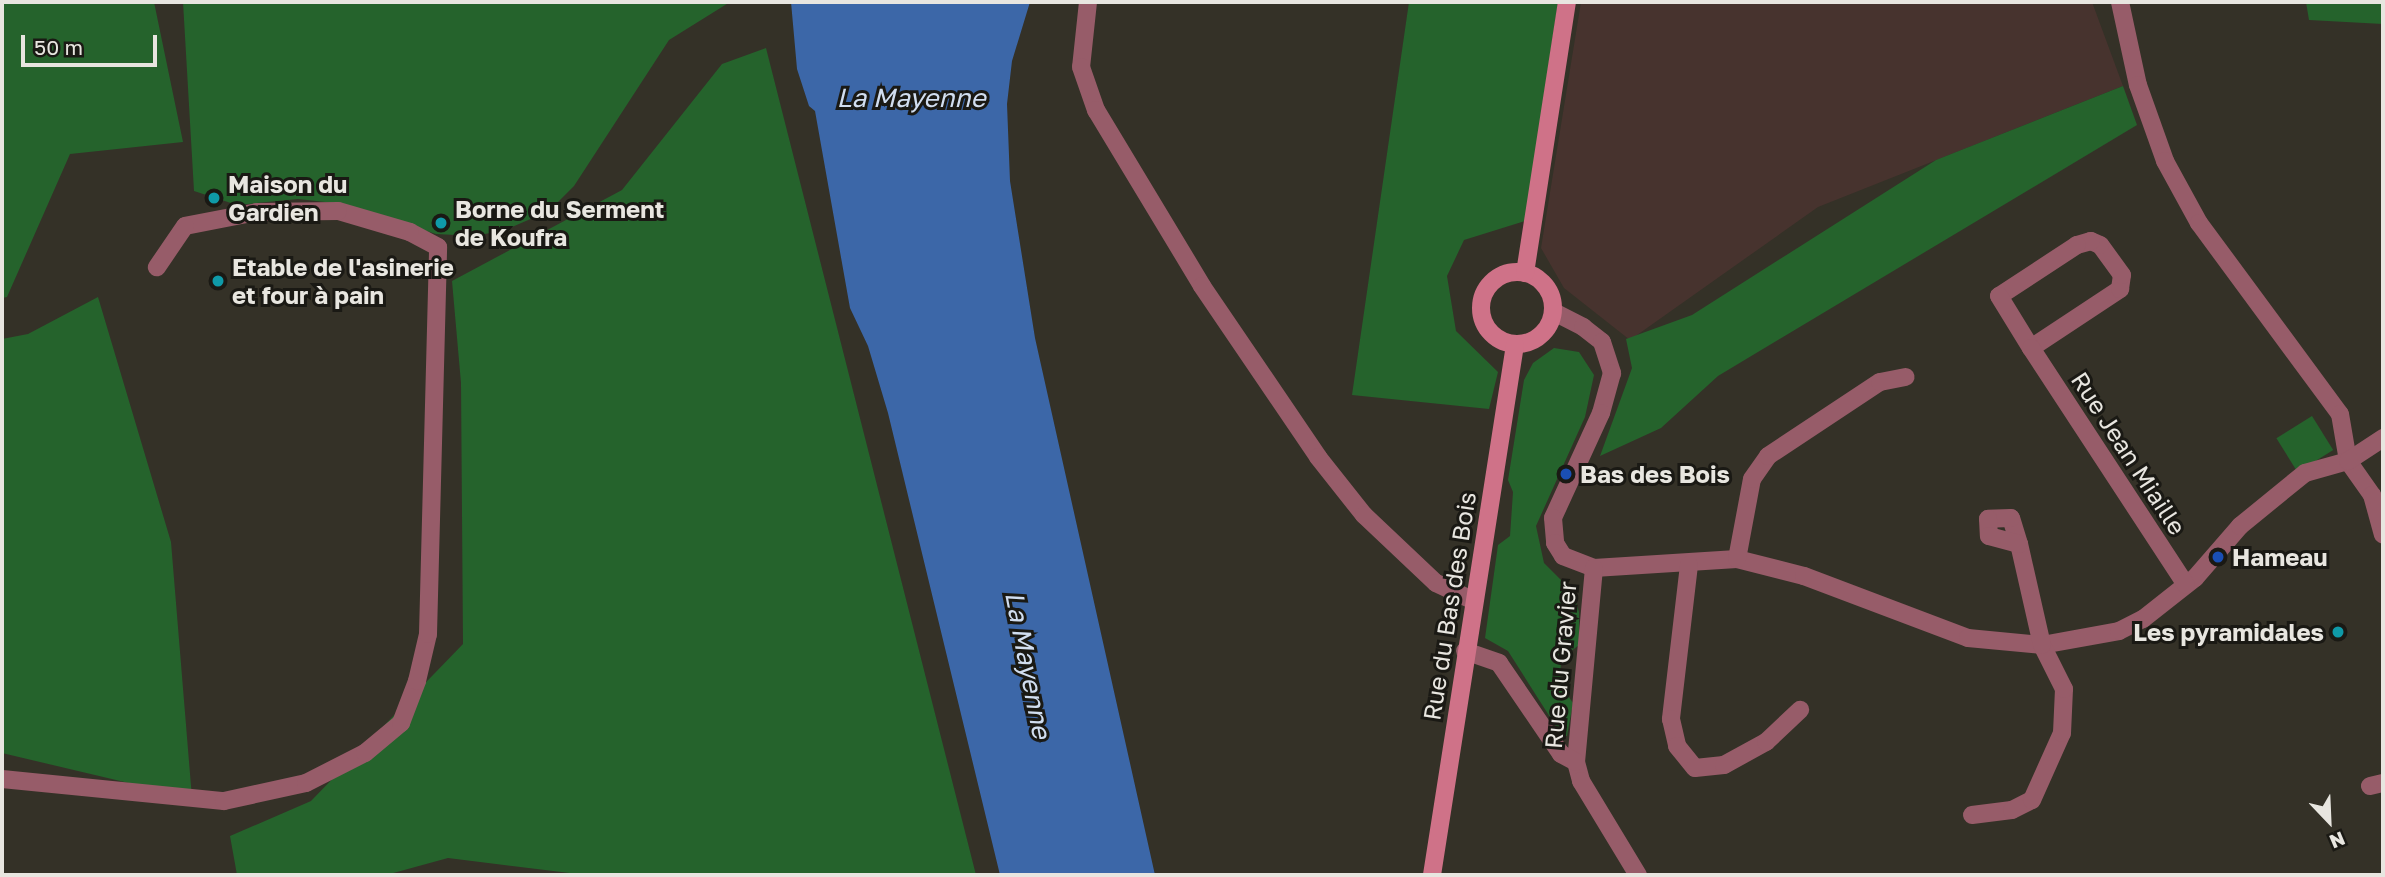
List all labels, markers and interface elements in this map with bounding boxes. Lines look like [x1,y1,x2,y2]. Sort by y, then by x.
scale bar [24,21,161,65]
text: 50 m [34,34,83,60]
water label: La Mayenne [837,82,985,114]
place label: Maison du Gardien [228,170,347,226]
marker: Maison du Gardien [206,190,222,206]
place label: Borne du Serment de Koufra [455,195,664,251]
marker: Borne du Serment de Koufra [433,215,449,231]
place label: Etable de l'asinerie et four à pain [232,253,454,309]
marker: Etable de l'asinerie et four à pain [210,273,226,289]
street label: Rue Jean Miaille [2066,366,2192,540]
place label: Bas des Bois [1580,460,1730,488]
marker: Bas des Bois [1558,466,1574,482]
street label: Rue du Bas des Bois [1417,490,1481,722]
place label: Hameau [2232,543,2328,571]
marker: Hameau [2210,549,2226,565]
street label: Rue du Gravier [1538,580,1582,750]
water label: La Mayenne [998,589,1058,741]
place label: Les pyramidales [2133,618,2324,646]
marker: Les pyramidales [2330,624,2346,640]
north arrow [2294,786,2364,856]
text: N [2326,827,2349,854]

